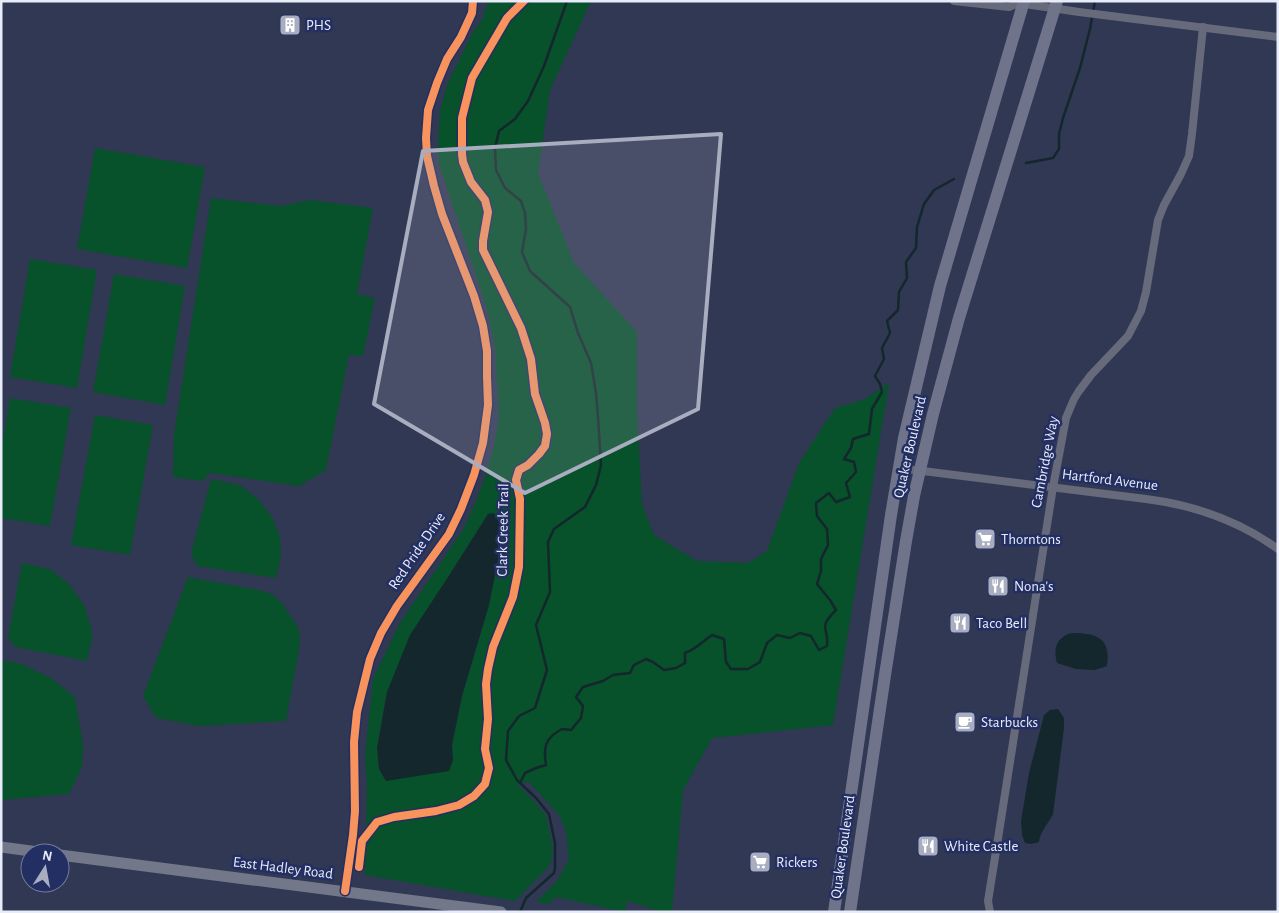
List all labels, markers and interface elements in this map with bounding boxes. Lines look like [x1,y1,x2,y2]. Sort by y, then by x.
building icon: PHS [278,13,302,37]
place label: PHS [306,18,331,33]
street label: Quaker Boulevard [891,394,929,499]
street label: Cambridge Way [1029,414,1061,509]
street label: Hartford Avenue [1061,467,1159,493]
street label: Clark Creek Trail [495,483,511,577]
street label: Red Pride Drive [386,510,448,592]
supermarket icon: Thorntons [973,527,997,551]
place label: Thorntons [1001,532,1061,547]
restaurant icon: Nona's [986,574,1010,598]
place label: Nona's [1014,579,1053,594]
restaurant icon: Taco Bell [948,611,972,635]
place label: Taco Bell [976,616,1027,631]
cafe icon: Starbucks [953,710,977,734]
place label: Starbucks [981,715,1038,730]
street label: Quaker Boulevard [828,794,858,900]
restaurant icon: White Castle [916,834,940,858]
place label: White Castle [944,839,1018,854]
north arrow [20,843,70,893]
text: N [41,848,53,864]
supermarket icon: Rickers [748,850,772,874]
street label: East Hadley Road [232,854,334,882]
place label: Rickers [776,855,818,870]

